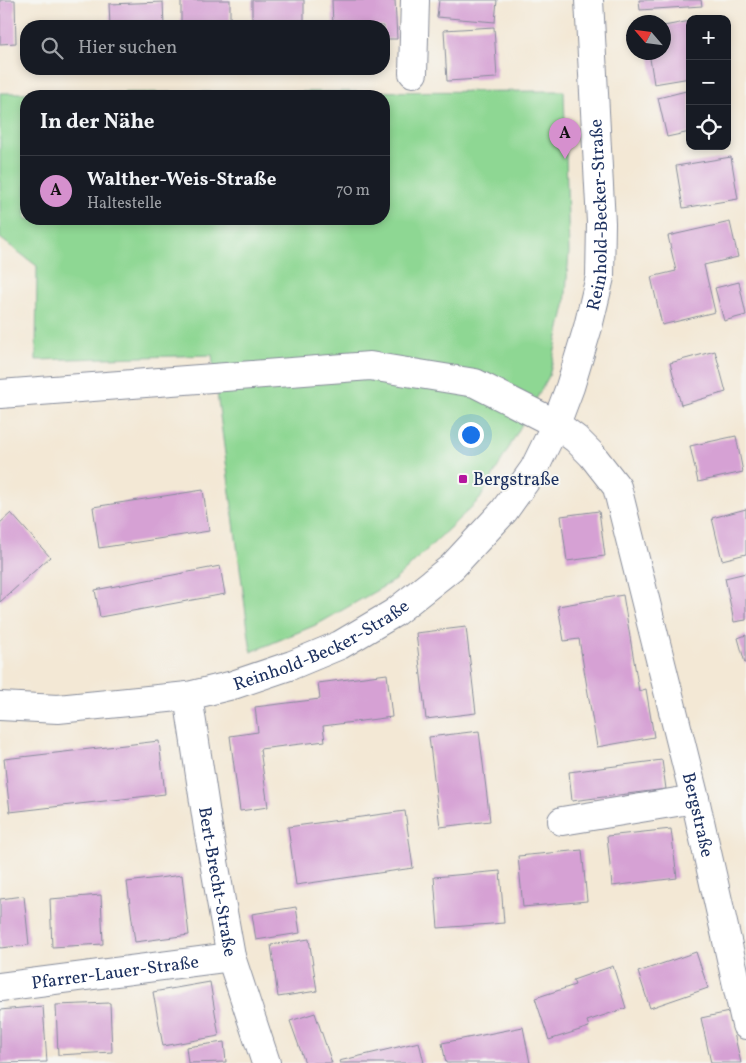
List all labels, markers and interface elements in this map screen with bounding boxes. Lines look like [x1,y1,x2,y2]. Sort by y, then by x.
north arrow [626,15,671,60]
map controls [686,15,731,150]
button: + [686,15,731,60]
search box [20,20,390,75]
icon: search [38,34,66,62]
text: Hier suchen [78,35,177,61]
button: − [686,60,731,105]
button: locate [686,105,731,150]
text: In der Nähe [40,108,155,137]
pin: A [549,118,581,159]
street label: Reinhold-Becker-Straße [581,118,615,313]
text: Walther-Weis-Straße [87,167,276,193]
text: A [50,180,62,202]
text: 70 m [336,180,370,202]
text: Haltestelle [87,193,162,215]
your location [458,422,484,448]
place label: Bergstraße [473,468,559,493]
marker: Bergstraße [457,473,469,485]
street label: Reinhold-Becker-Straße [230,595,415,698]
street label: Bergstraße [675,770,719,860]
street label: Bert-Brecht-Straße [191,805,242,959]
street label: Pfarrer-Lauer-Straße [30,950,201,997]

